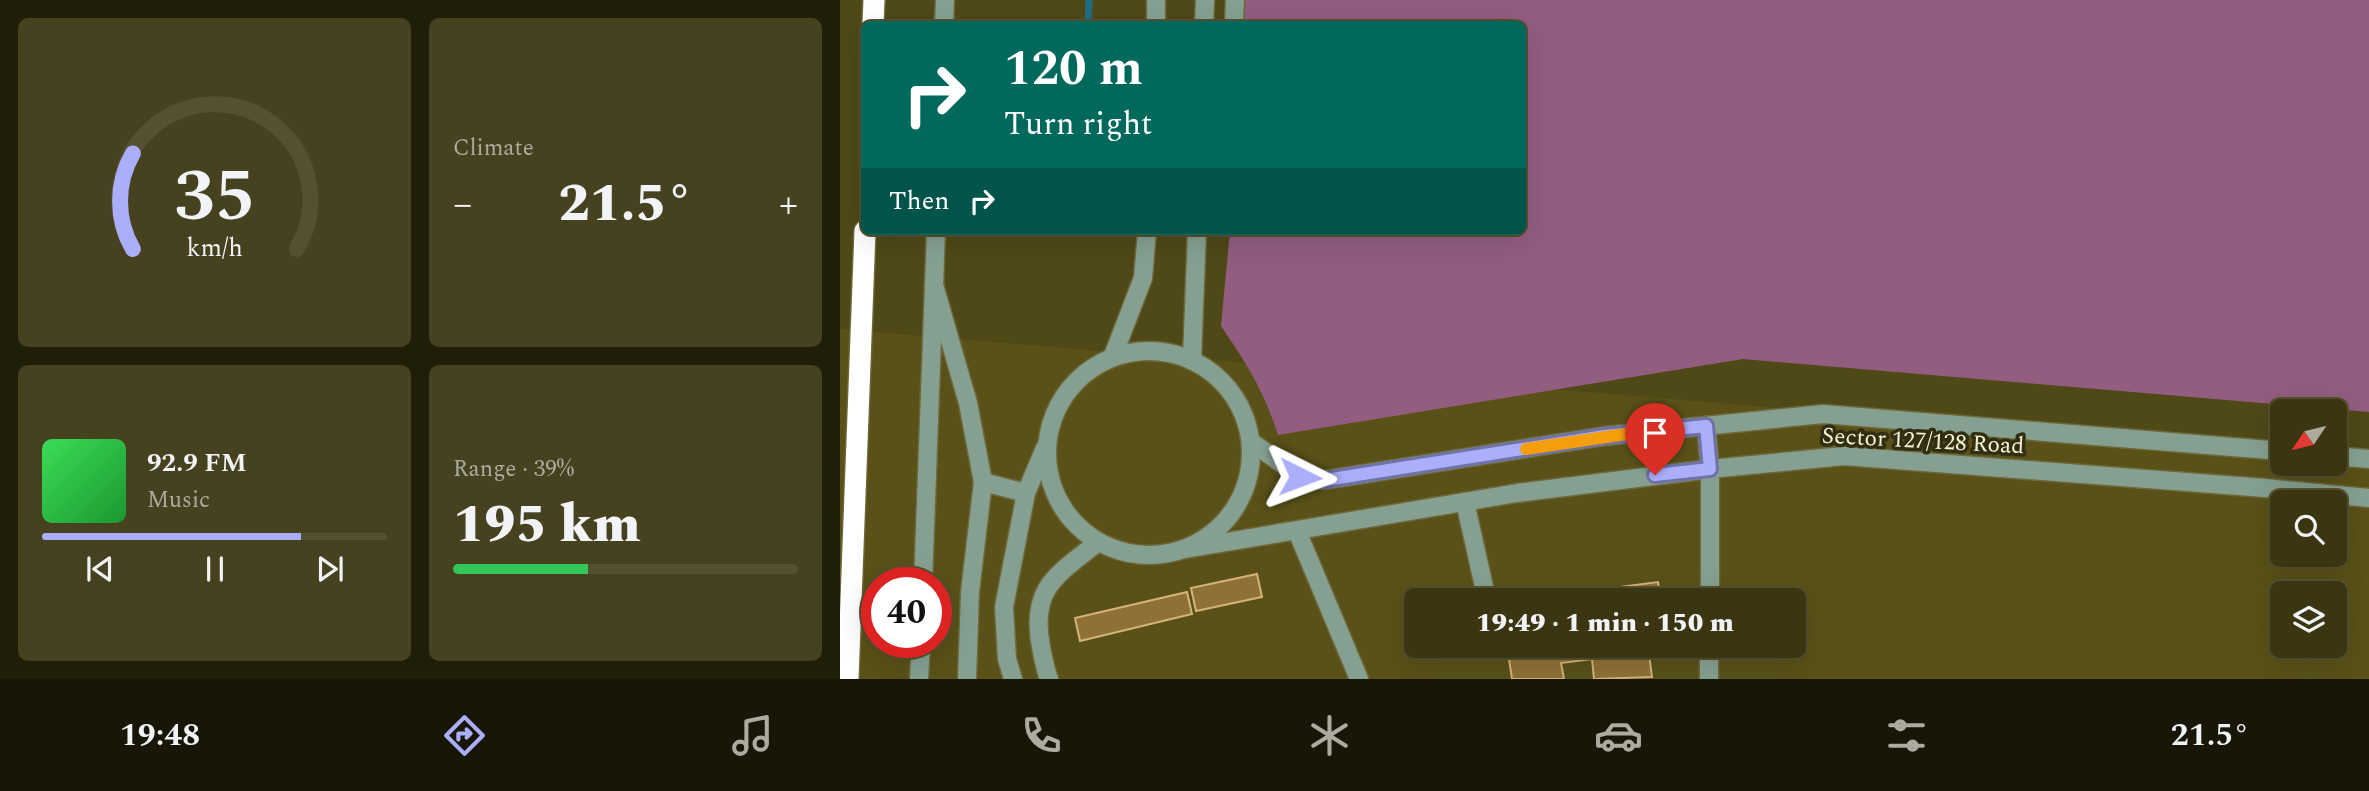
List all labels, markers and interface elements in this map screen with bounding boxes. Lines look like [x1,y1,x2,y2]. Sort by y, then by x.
text: 120 m [1004,32,1143,107]
icon: right [889,49,980,140]
text: Turn right [1004,100,1152,149]
text: Climate [453,131,534,166]
text: 35 [174,142,255,253]
text: 21.5° [558,165,693,244]
text: − [453,176,472,234]
text: + [779,176,798,234]
text: Then [889,181,949,221]
icon: right [963,182,1001,220]
text: km/h [186,229,243,267]
north arrow [2270,399,2347,476]
map controls [2270,399,2347,658]
pin [1625,403,1685,475]
icon: arrive [1636,414,1674,452]
street label: Sector 127/128 Road [1821,419,2025,464]
position arrow [1263,440,1337,514]
text: 92.9 FM [147,443,247,483]
text: Range · 39% [453,452,574,487]
text: Music [147,483,210,518]
text: 195 km [453,486,641,565]
button: search [2270,490,2347,567]
icon: previous [81,550,119,588]
icon: pause [196,550,234,588]
icon: next [311,550,349,588]
speed limit sign: 40 [861,567,952,658]
button: layers [2270,581,2347,658]
text: 19:49 · 1 min · 150 m [1476,603,1734,643]
text: 19:48 [120,711,200,760]
icon: directions [440,711,489,760]
icon: music [728,711,777,760]
icon: phone [1017,711,1066,760]
icon: climate [1305,711,1354,760]
icon: car [1594,711,1643,760]
icon: filters [1882,711,1931,760]
text: 21.5° [2171,711,2249,760]

